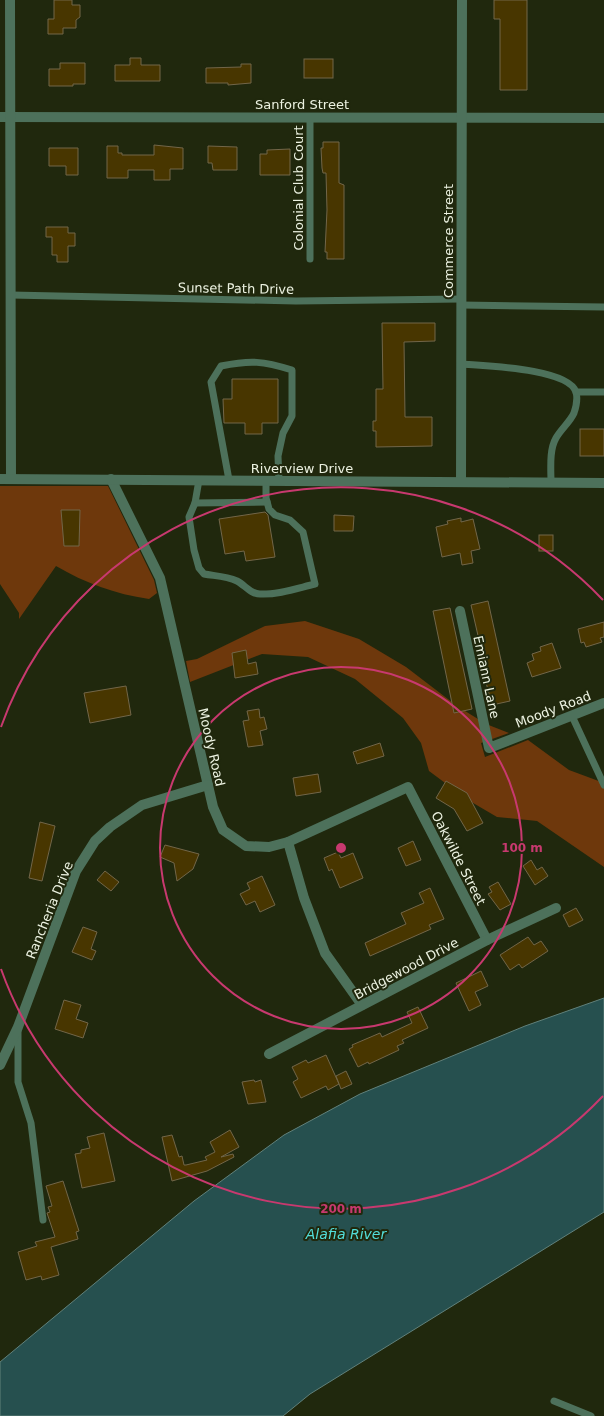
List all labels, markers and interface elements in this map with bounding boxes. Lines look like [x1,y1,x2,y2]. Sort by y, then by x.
street label: Sanford Street [255,97,349,112]
street label: Colonial Club Court [291,125,306,251]
street label: Commerce Street [441,184,456,298]
street label: Sunset Path Drive [178,280,294,297]
street label: Riverview Drive [251,461,353,476]
street label: Emiann Lane [470,634,503,720]
street label: Moody Road [513,688,593,731]
street label: Moody Road [195,707,228,788]
street label: Oakwilde Street [428,809,489,908]
centre of rings [334,841,348,855]
text: 100 m [501,841,543,855]
street label: Rancheria Drive [23,859,76,961]
street label: Bridgewood Drive [352,935,461,1002]
text: 200 m [320,1202,362,1216]
water label: Alafia River [305,1226,387,1242]

